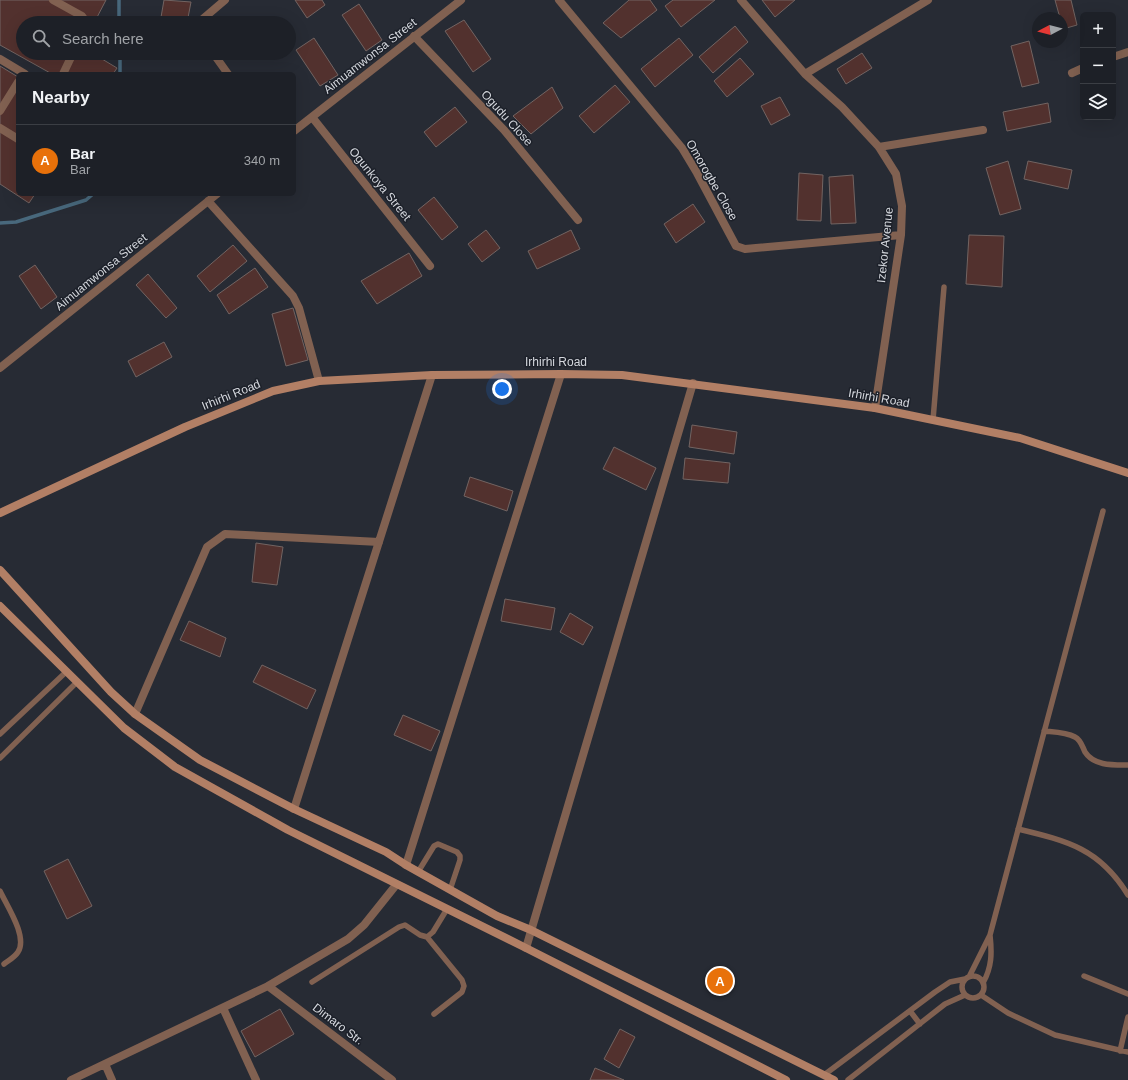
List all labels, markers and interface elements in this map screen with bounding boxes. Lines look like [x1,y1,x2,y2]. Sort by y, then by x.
north arrow [1032,12,1068,48]
map controls [1080,12,1116,120]
button: + [1080,12,1116,48]
street label: Aimuamwonsa Street [321,15,420,97]
search box [16,16,296,60]
icon: search [30,27,52,49]
text: Search here [62,30,144,47]
button: − [1080,48,1116,84]
button: layers [1080,84,1116,120]
street label: Ogudu Close [478,87,536,149]
text: Nearby [32,88,90,107]
street label: Omorogbe Close [683,137,741,223]
text: Bar [70,145,95,162]
street label: Ogunkoya Street [346,145,414,224]
text: A [40,153,50,168]
text: 340 m [244,153,280,168]
text: Bar [70,162,90,177]
street label: Izekor Avenue [874,206,896,283]
street label: Aimuamwonsa Street [52,230,150,313]
street label: Irhirhi Road [525,355,587,369]
street label: Irhirhi Road [200,377,262,413]
your location [492,379,512,399]
street label: Irhirhi Road [847,386,911,410]
pin: A [707,966,733,996]
street label: Dimaro Str. [310,1000,366,1048]

